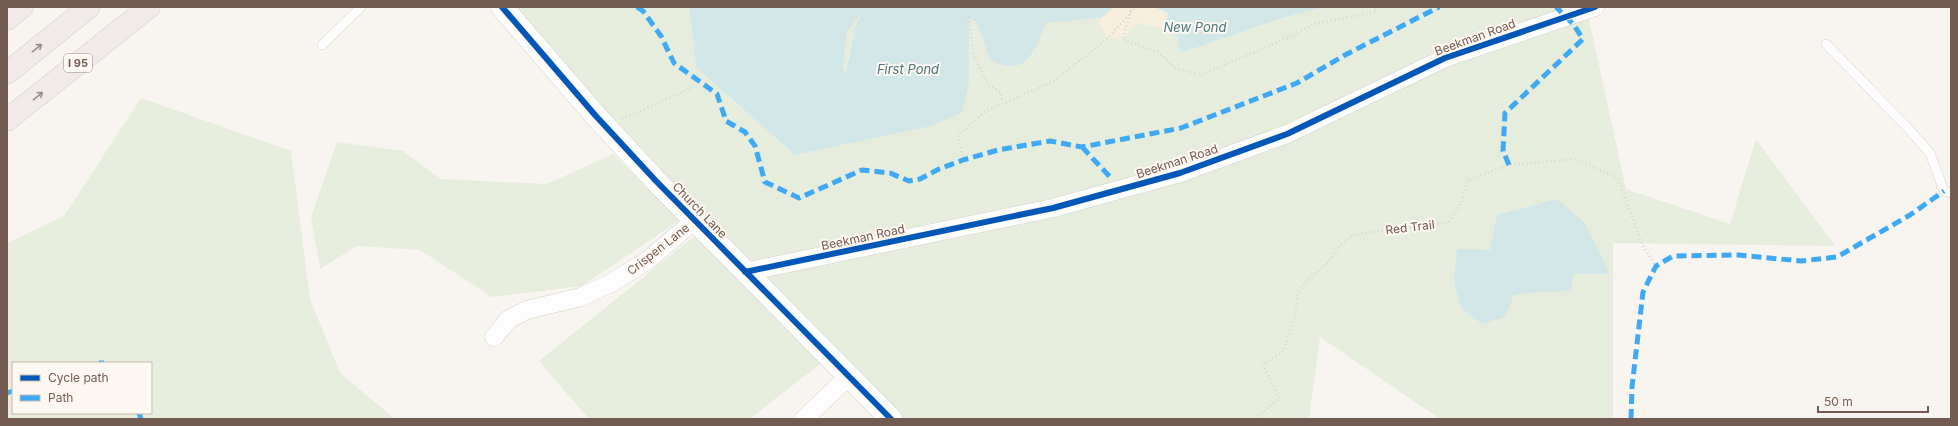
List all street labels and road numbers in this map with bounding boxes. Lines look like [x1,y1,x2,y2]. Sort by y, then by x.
street label: Beekman Road [1432,15,1518,59]
road number: I 95 [64,54,92,72]
street label: Beekman Road [1134,141,1220,181]
street label: Church Lane [670,179,730,241]
street label: Red Trail [1385,217,1435,237]
street label: Crispen Lane [624,220,692,278]
street label: Beekman Road [820,221,906,253]

